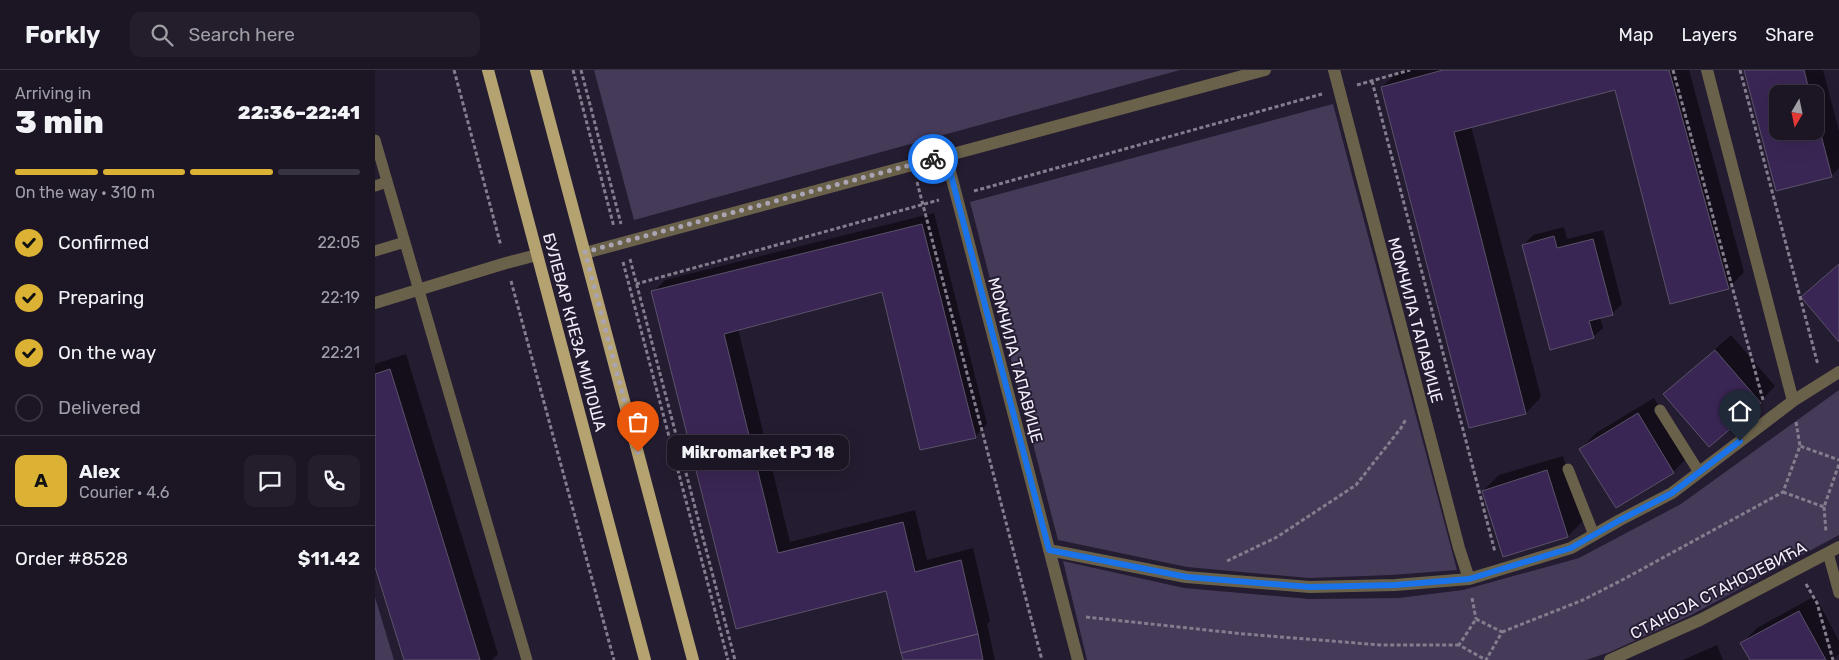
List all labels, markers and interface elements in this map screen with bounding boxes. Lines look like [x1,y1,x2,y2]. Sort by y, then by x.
search box [130,12,480,57]
text: Forkly [25,21,100,49]
icon: search [148,21,176,49]
text: Search here [188,23,295,46]
text: Map [1619,24,1654,46]
text: Layers [1682,24,1737,46]
text: Share [1765,24,1814,46]
text: Arriving in [15,84,91,103]
north arrow [1769,85,1824,140]
map controls [1769,85,1824,140]
text: 22:36–22:41 [238,101,360,124]
text: 3 min [15,103,104,141]
courier [908,134,958,184]
icon: bike [919,145,947,173]
text: On the way · 310 m [15,183,155,202]
icon: check [15,229,43,257]
text: Confirmed [58,231,149,254]
street label: БУЛЕВАР КНЕЗА МИЛОША [539,231,610,434]
text: 22:05 [317,233,360,252]
street label: МОМЧИЛА ТАПАВИЦЕ [1384,235,1447,405]
street label: МОМЧИЛА ТАПАВИЦЕ [984,275,1047,445]
icon: check [15,284,43,312]
text: Preparing [58,286,144,309]
text: 22:19 [321,288,360,307]
icon: check [15,339,43,367]
text: On the way [58,341,156,364]
text: 22:21 [321,343,360,362]
pin [1719,390,1761,441]
text: Delivered [58,396,141,419]
icon: home [1726,397,1754,425]
pin [617,401,659,452]
icon: bag [624,408,652,436]
callout: Mikromarket PJ 18 [668,434,851,470]
text: Mikromarket PJ 18 [681,443,835,462]
button: chat [244,455,296,507]
button: phone [308,455,360,507]
text: Alex [79,460,120,483]
text: A [34,469,48,492]
text: Courier · 4.6 [79,483,169,502]
street label: СТАНОЈА СТАНОЈЕВИЋА [1627,538,1810,643]
text: Order #8528 [15,547,128,570]
text: $11.42 [298,547,360,570]

